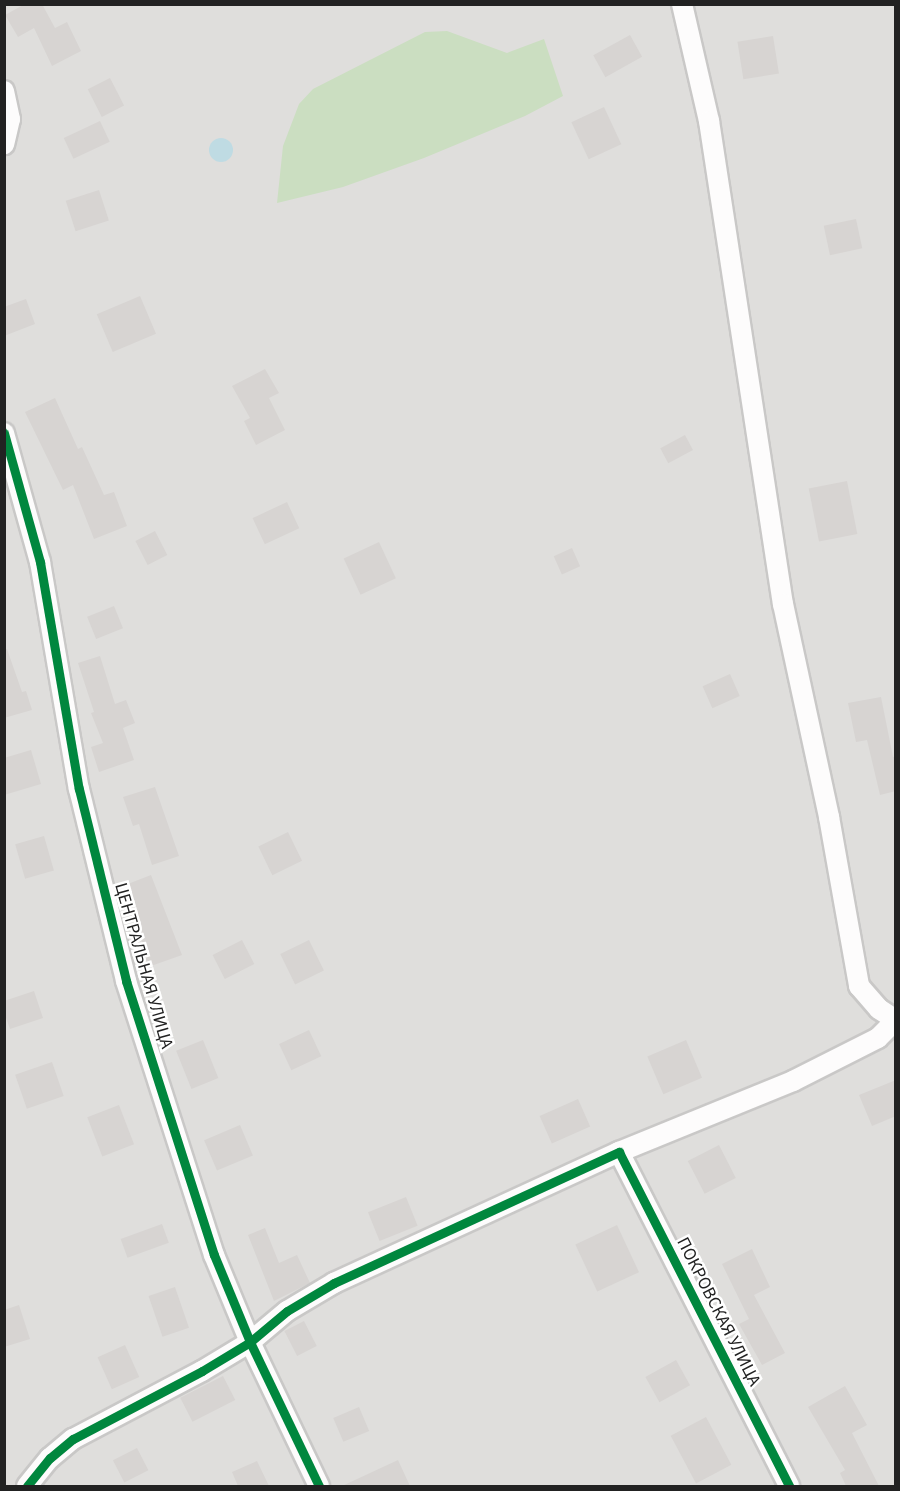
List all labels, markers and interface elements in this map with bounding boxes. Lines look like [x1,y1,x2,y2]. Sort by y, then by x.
street label: ЦЕНТРАЛЬНАЯ УЛИЦА [109,881,177,1051]
street label: ПОКРОВСКАЯ УЛИЦА [671,1234,765,1390]

